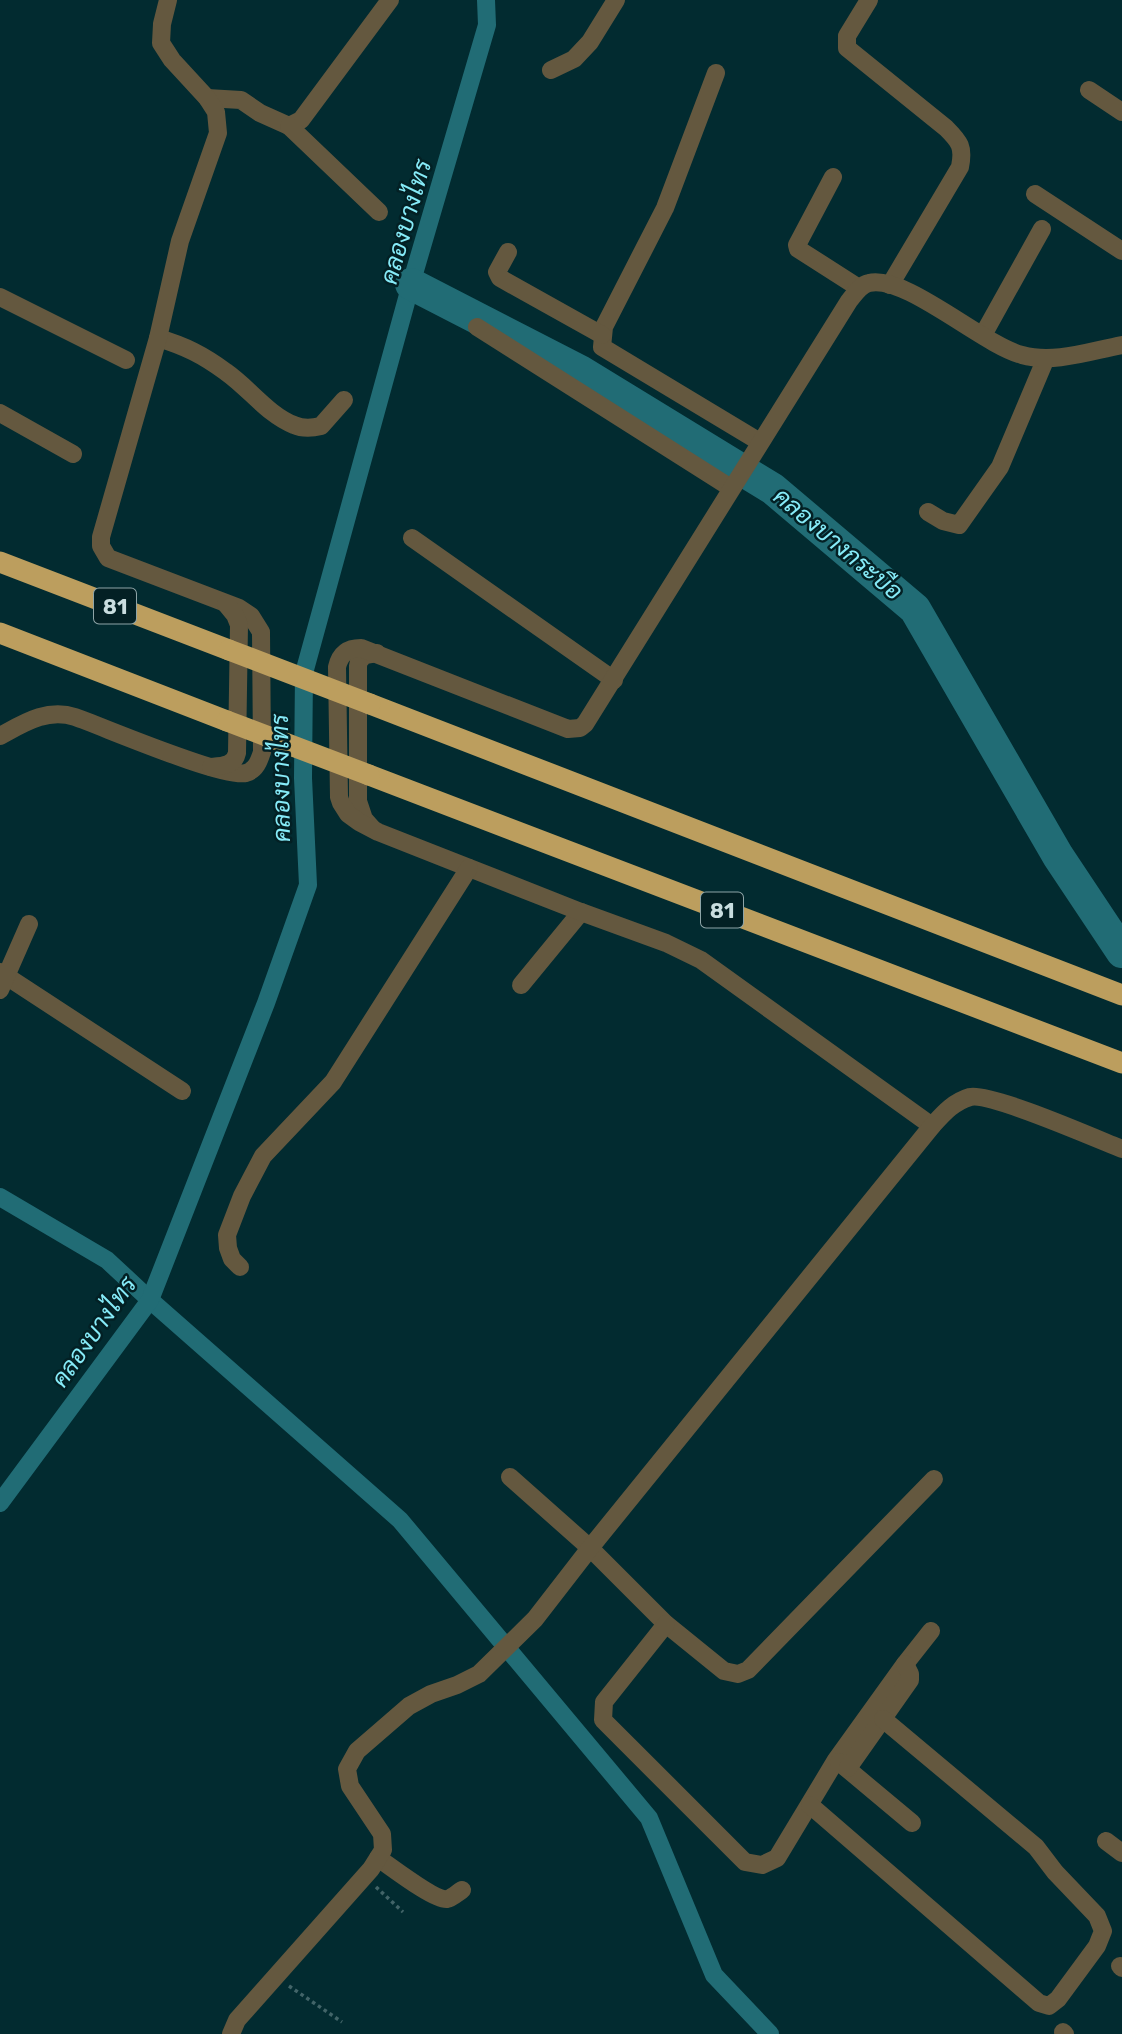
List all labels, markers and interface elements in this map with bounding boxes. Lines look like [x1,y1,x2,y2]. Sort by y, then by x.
water label: คลองบางไทร [373,155,437,287]
water label: คลองบางกระบือ [768,481,909,606]
road number: 81 [94,588,136,624]
water label: คลองบางไทร [264,712,296,842]
road number: 81 [701,892,743,928]
water label: คลองบางไทร [44,1269,143,1393]

